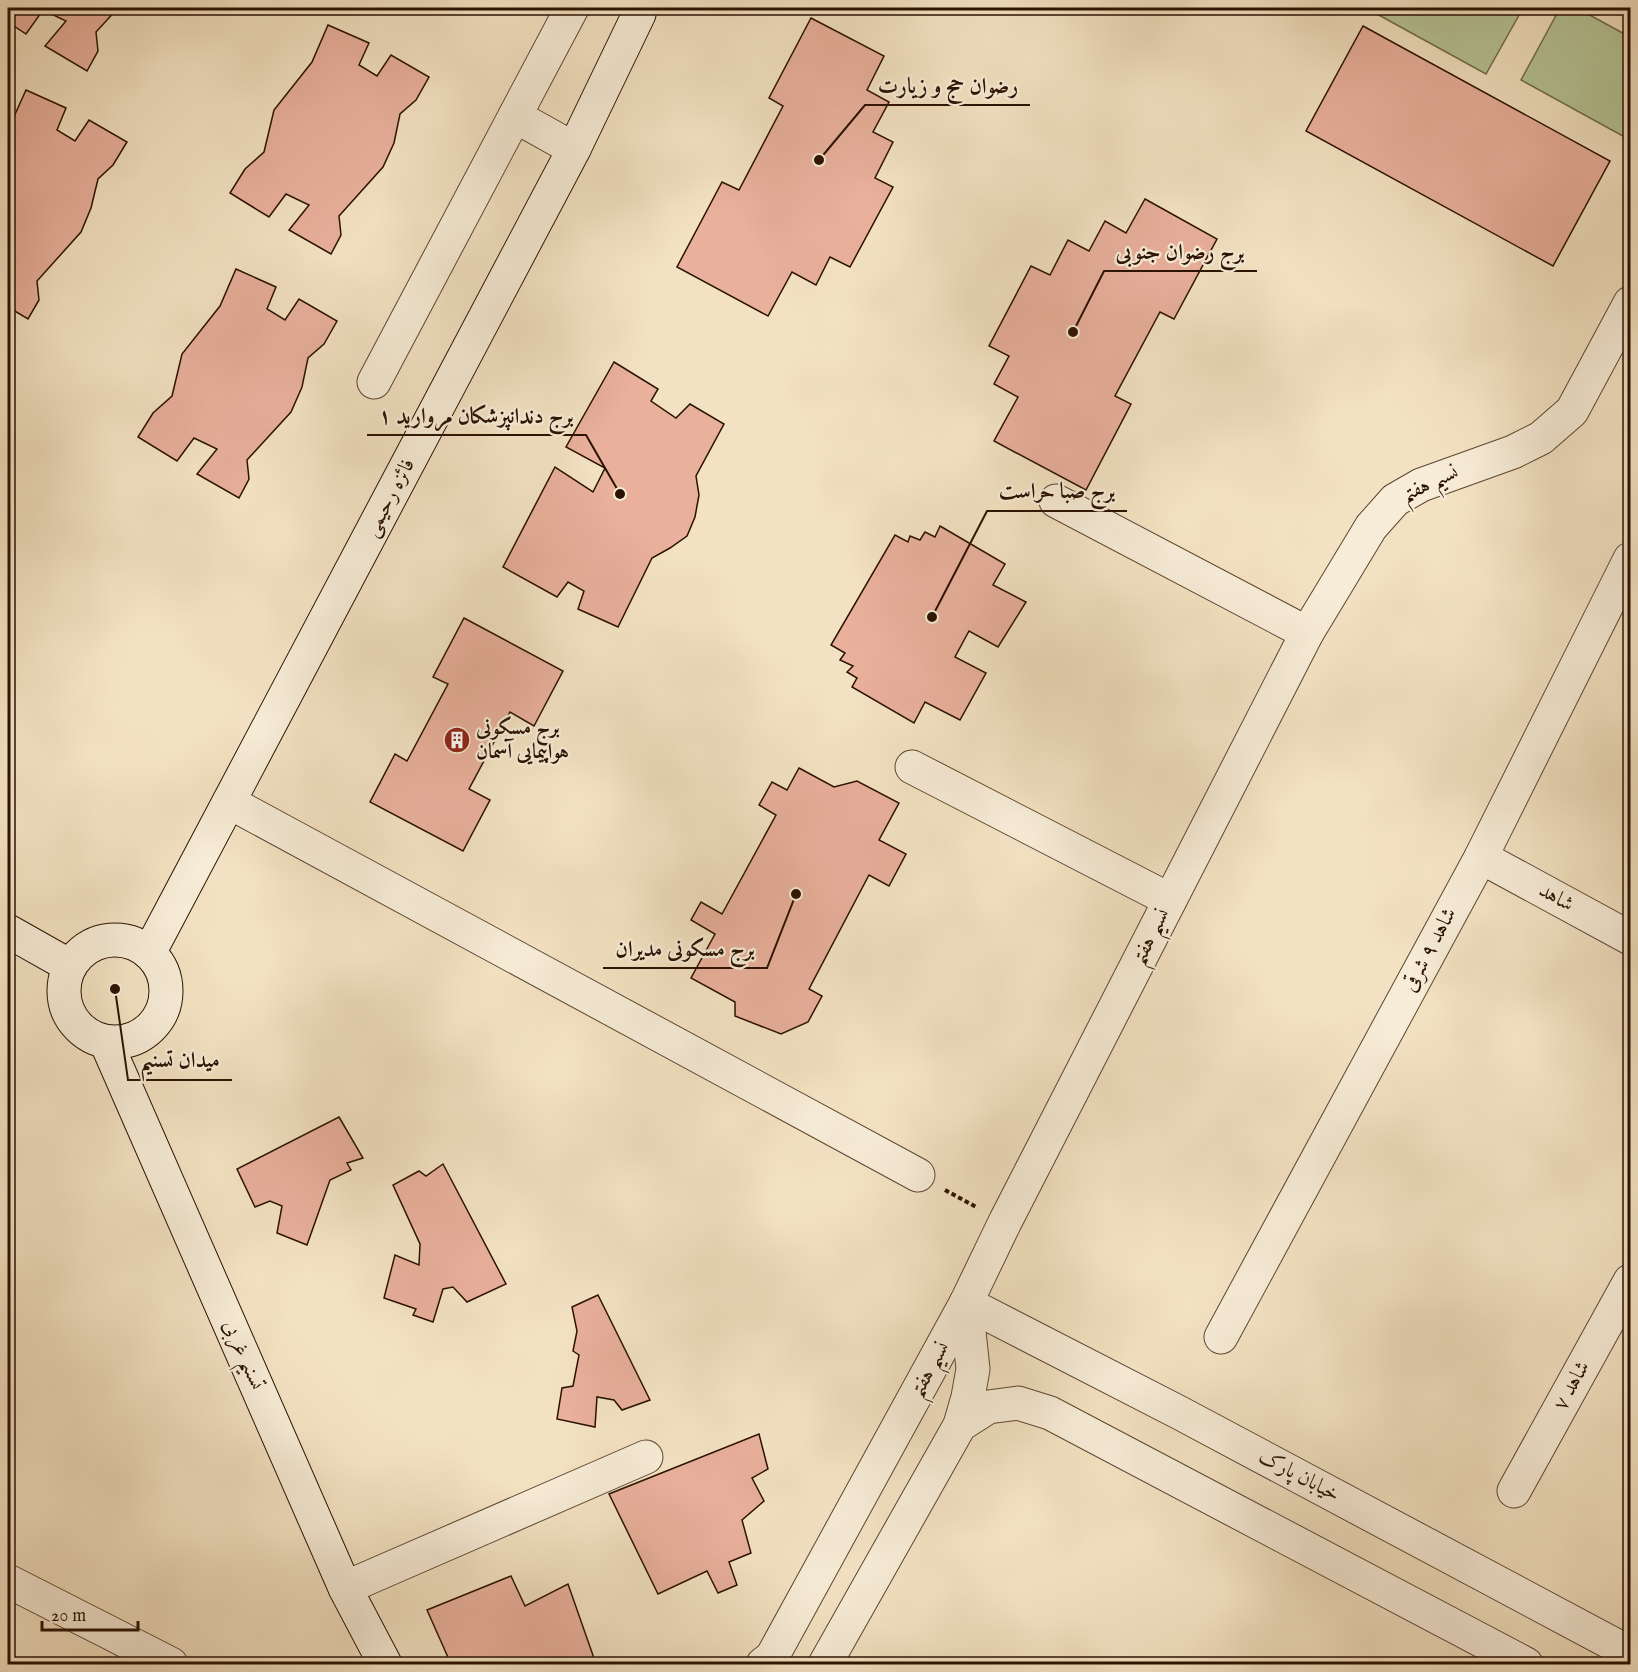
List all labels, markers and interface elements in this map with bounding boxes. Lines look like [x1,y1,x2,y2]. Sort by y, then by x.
callout: رضوان حج و زیارت [865,65,1030,105]
text: رضوان حج و زیارت [878,73,1018,104]
callout: برج رضوان جنوبی [1104,231,1257,271]
text: برج رضوان جنوبی [1114,239,1245,271]
callout: برج دندانپزشکان مروارید ۱ [367,395,586,435]
text: برج دندانپزشکان مروارید ۱ [378,403,574,435]
street label: فائزه رحیمی [358,454,422,542]
street label: نسیم هفتم [1397,459,1466,514]
callout: برج صبا حراست [987,471,1127,511]
text: برج صبا حراست [999,478,1115,510]
place label: برج مسکونی هواپیمایی آسمان [475,715,569,766]
building icon: برج مسکونی هواپیمایی آسمان [442,725,472,755]
street label: شاهد [1534,877,1578,919]
street label: شاهد ۹ شرقی [1397,903,1463,997]
street label: نسیم هفتم [1125,904,1182,973]
callout: برج مسکونی مدیران [603,928,767,968]
text: برج مسکونی مدیران [615,936,755,968]
callout: میدان تسنیم [128,1040,232,1080]
text: میدان تسنیم [140,1047,220,1082]
street label: تسنیم غربی [210,1316,270,1397]
street label: نسیم هفتم [904,1337,962,1406]
street label: شاهد ۷ [1547,1356,1597,1416]
street label: خیابان پارک [1254,1443,1344,1509]
scale bar [42,1594,138,1632]
text: 20 m [51,1605,86,1628]

